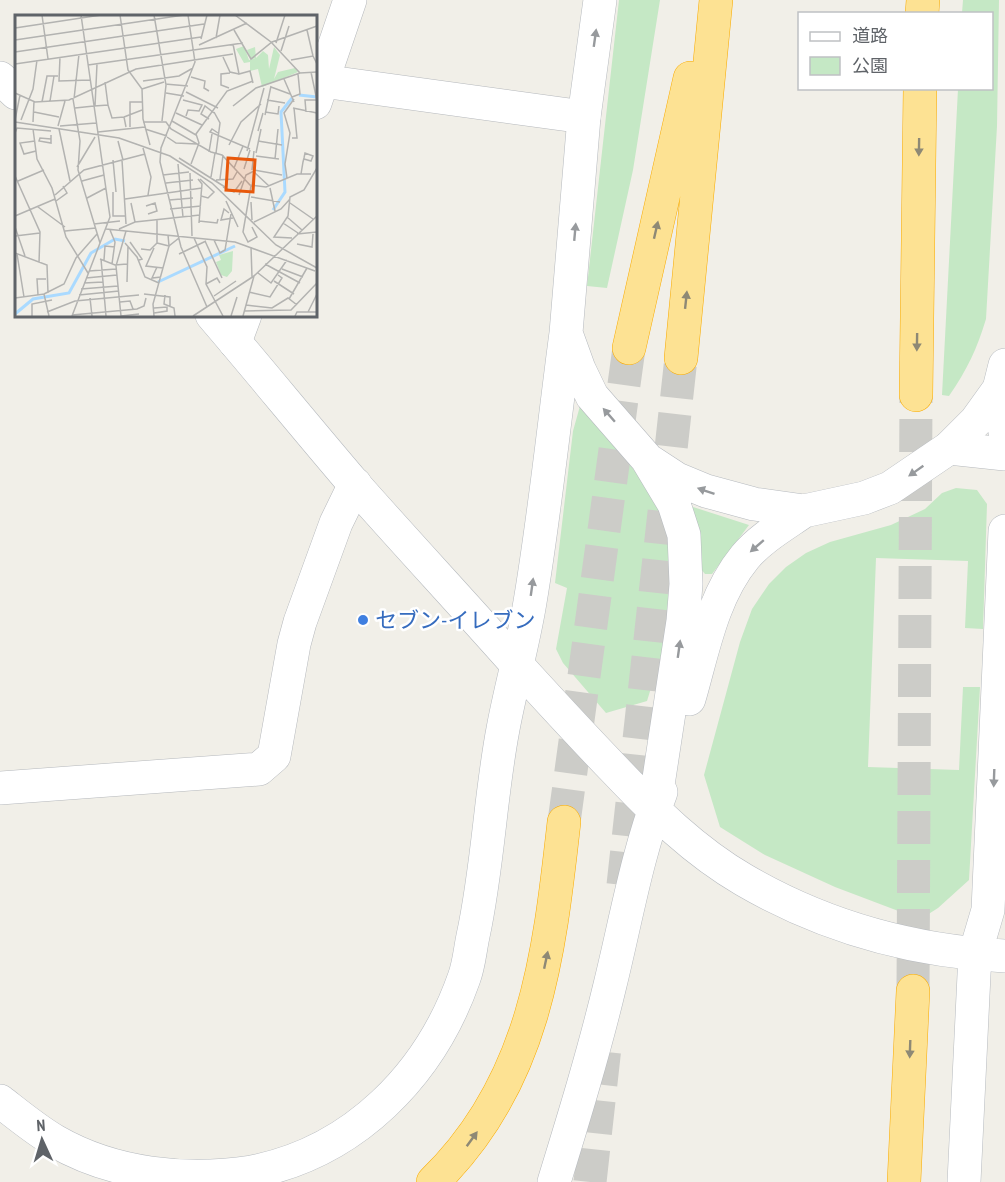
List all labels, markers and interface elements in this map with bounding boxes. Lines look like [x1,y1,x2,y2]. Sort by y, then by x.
legend [798,12,993,90]
inset map [15,15,316,316]
text: 道路 [852,24,888,47]
one-way arrow [590,28,600,47]
text: 公園 [852,54,888,77]
one-way arrow [914,137,924,156]
one-way arrow [652,220,661,239]
one-way arrow [570,222,580,241]
one-way arrow [681,290,691,309]
one-way arrow [912,332,922,351]
one-way arrow [602,407,615,423]
one-way arrow [909,465,925,477]
one-way arrow [697,485,715,495]
one-way arrow [750,539,765,553]
one-way arrow [527,577,537,596]
place label: セブン-イレブン [375,606,535,634]
marker: セブン-イレブン [356,613,370,627]
one-way arrow [674,639,683,658]
one-way arrow [989,769,998,788]
one-way arrow [542,950,551,969]
one-way arrow [906,1040,915,1059]
north arrow [12,1110,72,1170]
text: N [36,1115,46,1135]
one-way arrow [465,1131,477,1146]

